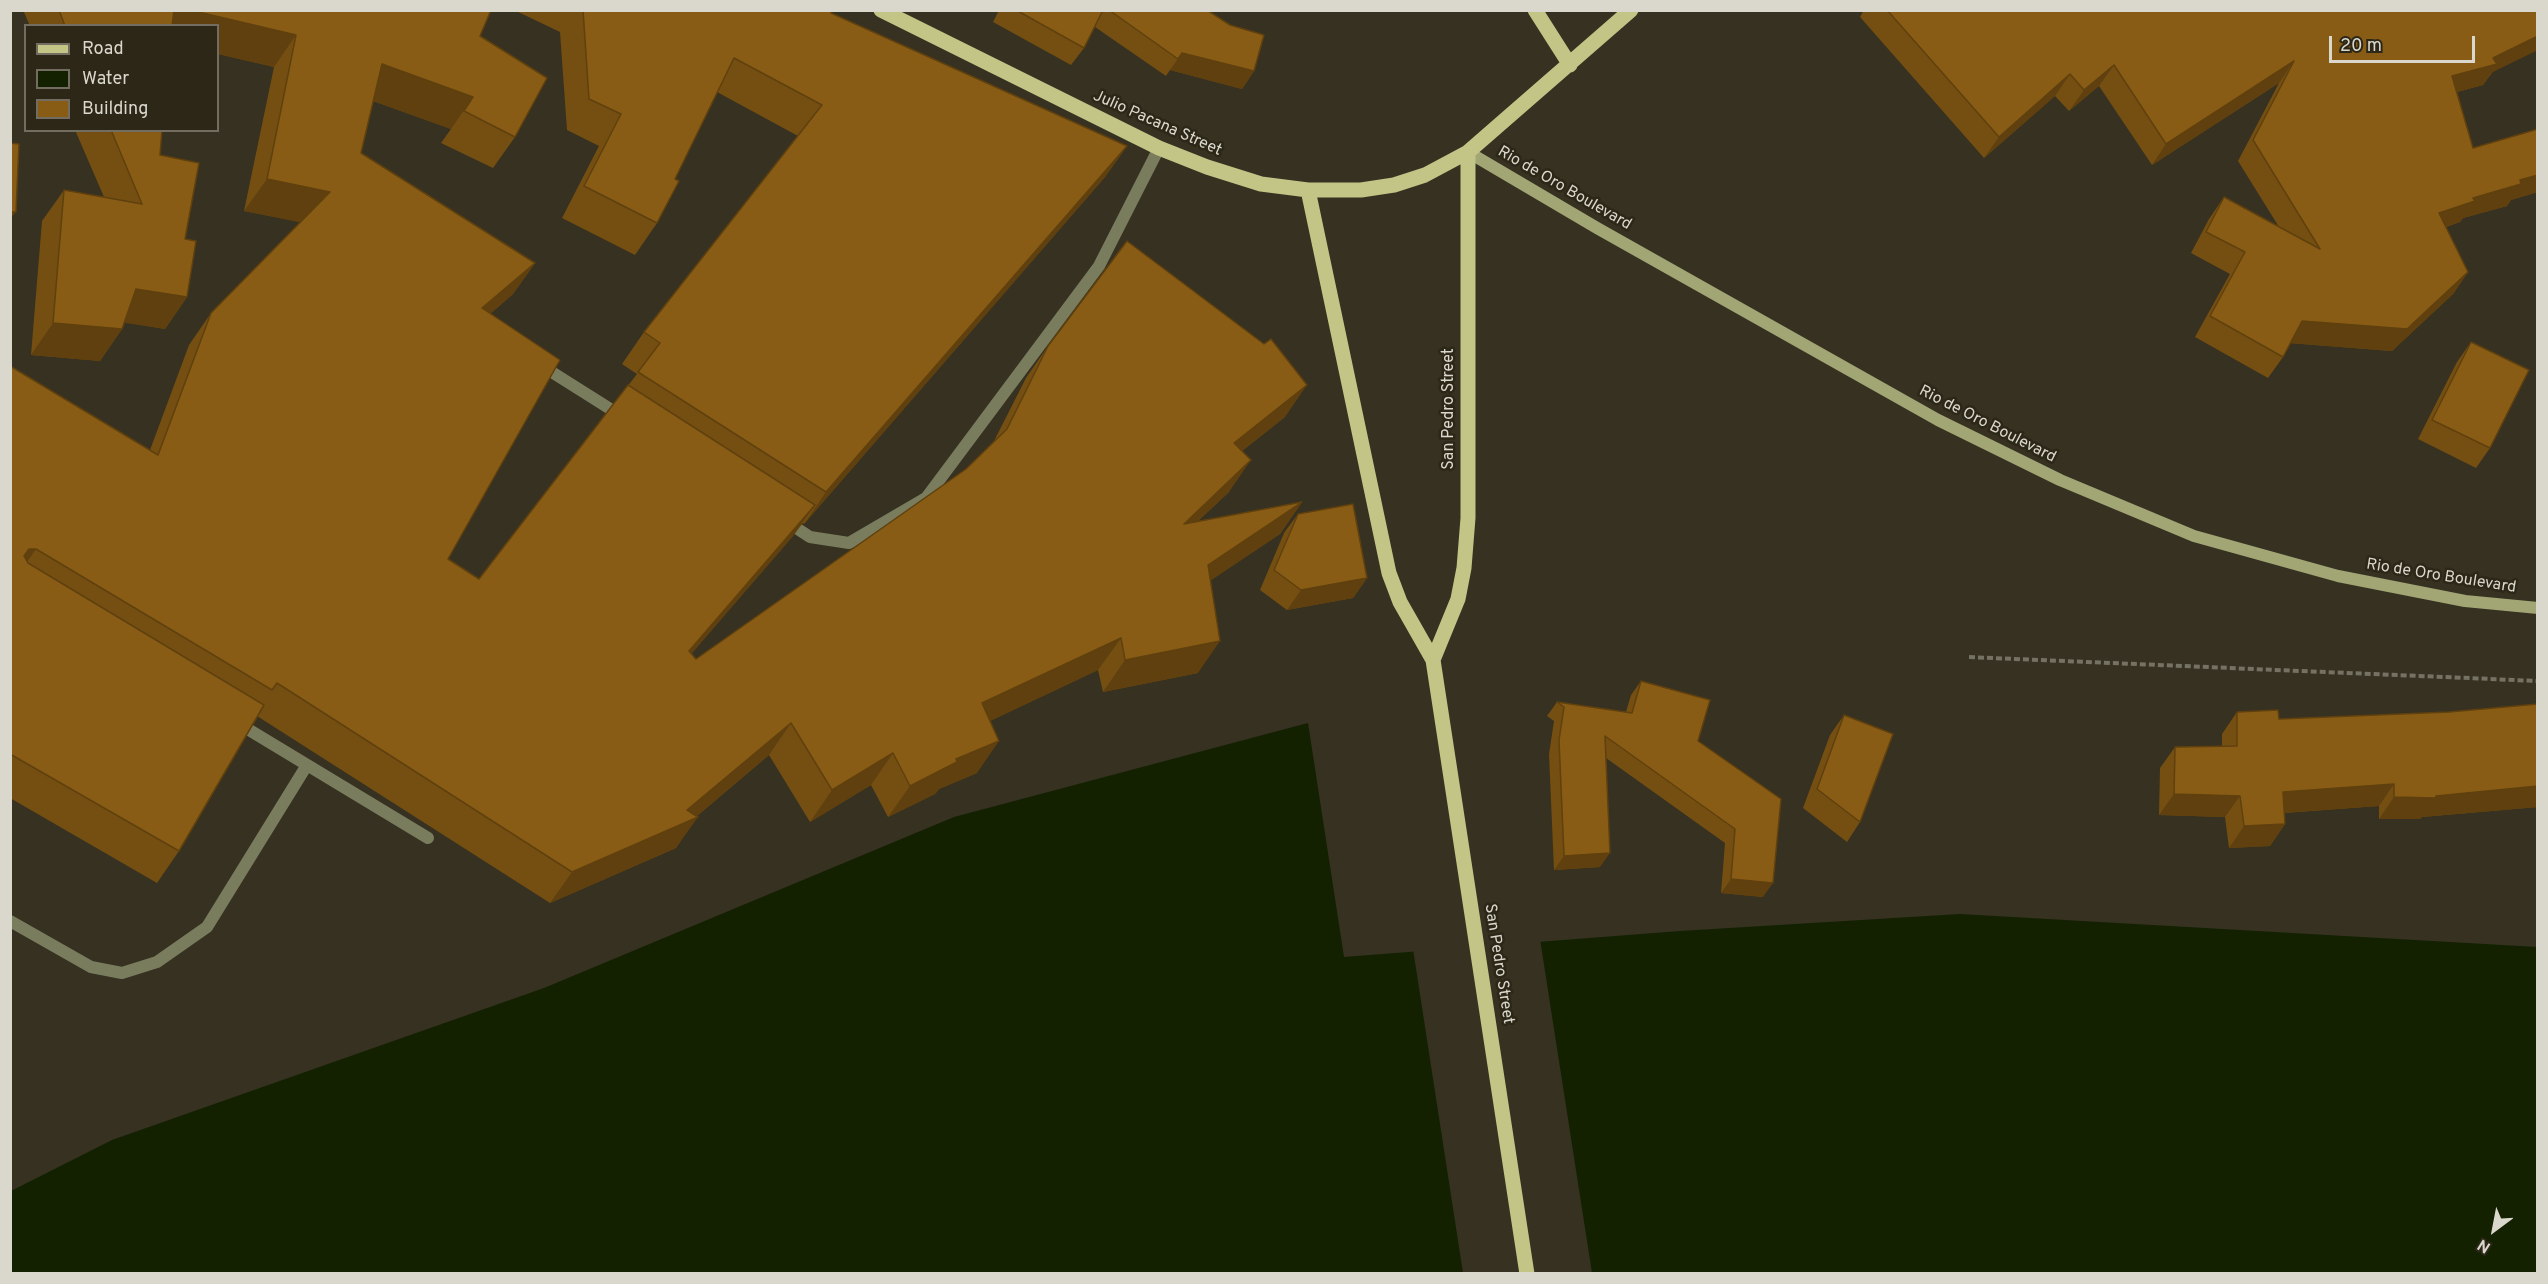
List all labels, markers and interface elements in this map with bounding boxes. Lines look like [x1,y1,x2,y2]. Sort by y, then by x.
legend [24,24,219,132]
scale bar [2332,24,2478,62]
text: 20 m [2340,35,2382,58]
text: Road [82,38,124,61]
text: Water [82,68,129,91]
street label: Julio Pacana Street [1090,87,1224,161]
text: Building [82,98,148,121]
street label: Rio de Oro Boulevard [1494,143,1634,235]
street label: San Pedro Street [1440,348,1460,470]
street label: Rio de Oro Boulevard [1915,382,2059,468]
street label: Rio de Oro Boulevard [2365,556,2517,598]
street label: San Pedro Street [1479,902,1517,1026]
north arrow [2464,1200,2524,1260]
text: N [2474,1234,2495,1257]

